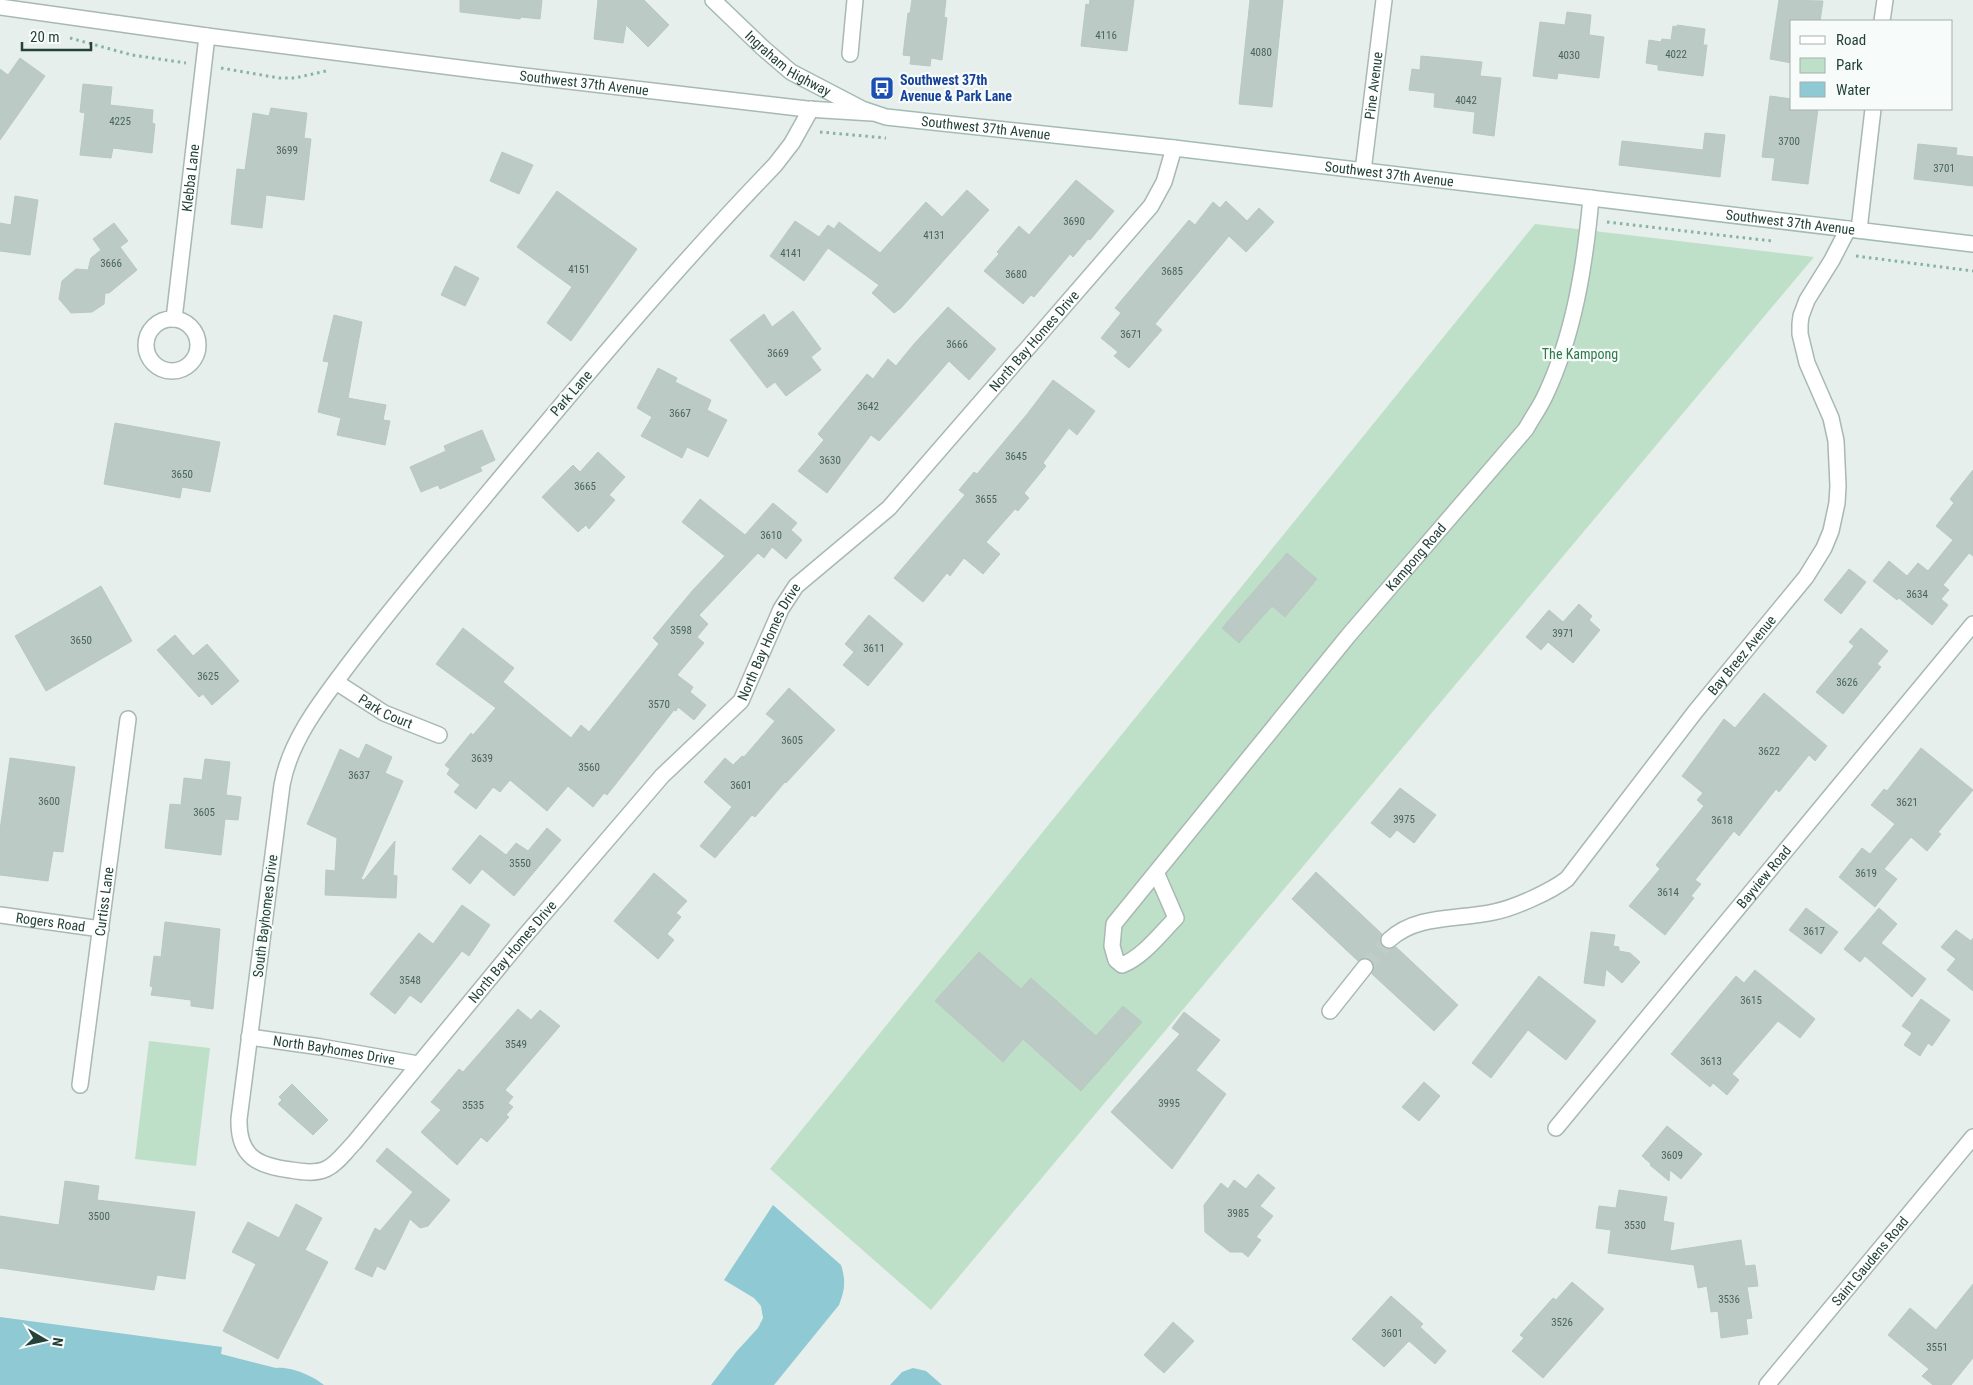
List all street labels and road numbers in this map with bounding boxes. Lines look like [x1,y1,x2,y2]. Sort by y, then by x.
street label: Ingraham Highway [742,27,834,99]
street label: Pine Avenue [1361,51,1386,120]
street label: Southwest 37th Avenue [519,67,650,98]
street label: Southwest 37th Avenue [921,113,1052,143]
street label: Klebba Lane [179,143,202,213]
street label: Southwest 37th Avenue [1324,158,1455,190]
street label: Southwest 37th Avenue [1725,206,1856,238]
street label: North Bay Homes Drive [986,287,1082,395]
street label: Park Lane [547,367,595,419]
street label: Kampong Road [1382,520,1449,594]
street label: North Bay Homes Drive [734,580,804,703]
street label: Bay Breez Avenue [1704,612,1779,698]
street label: Park Court [356,691,415,732]
street label: Bayview Road [1733,842,1794,911]
street label: South Bayhomes Drive [250,853,281,978]
street label: Curtiss Lane [92,866,117,937]
street label: North Bay Homes Drive [465,897,560,1006]
street label: Rogers Road [15,909,86,935]
street label: North Bayhomes Drive [272,1032,397,1068]
street label: Saint Gaudens Road [1828,1213,1912,1309]

